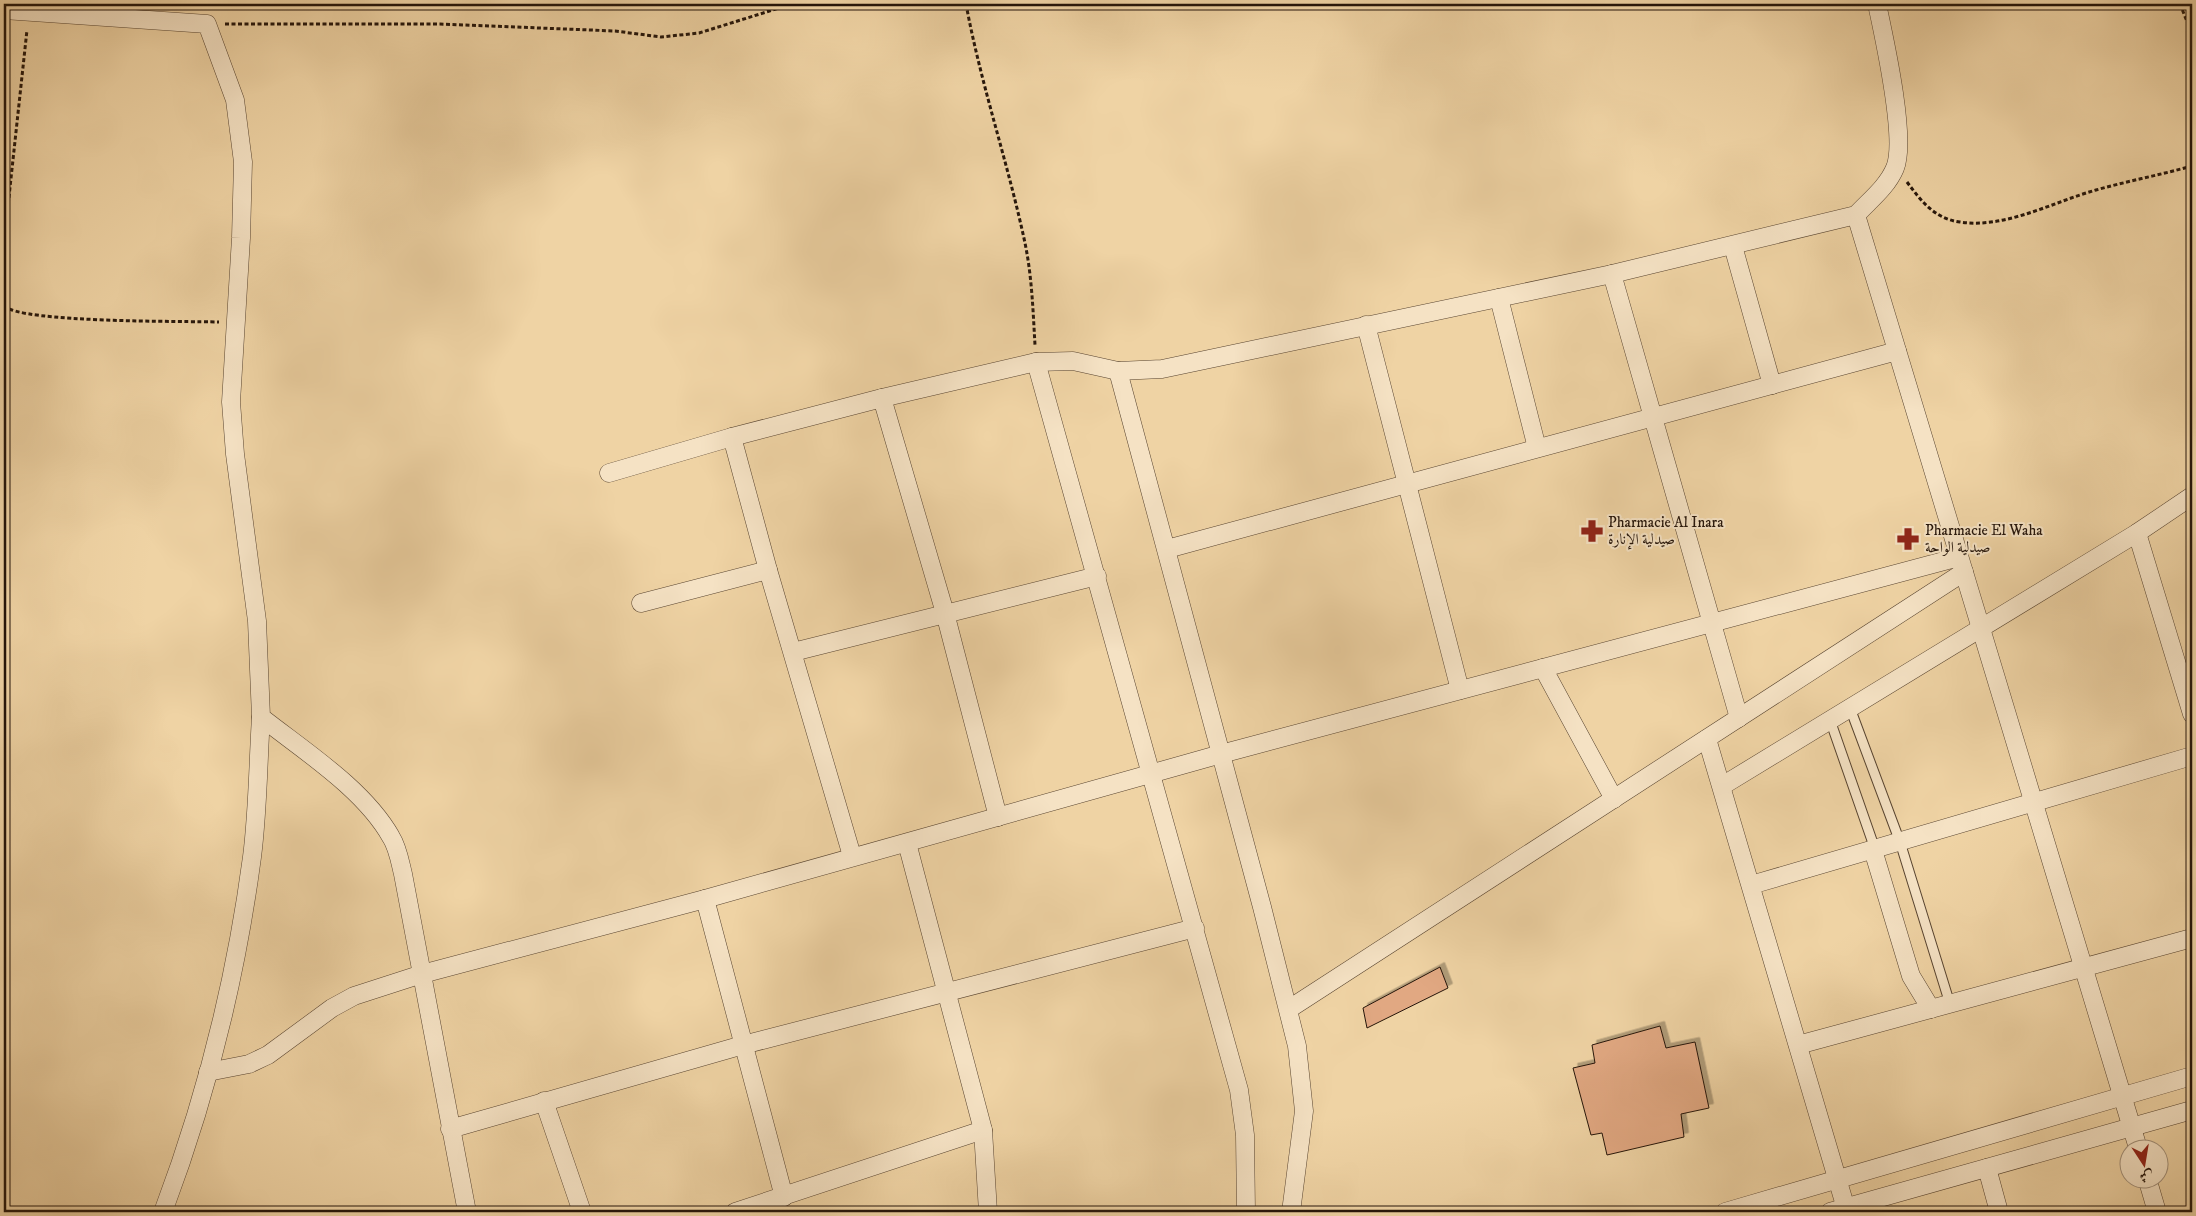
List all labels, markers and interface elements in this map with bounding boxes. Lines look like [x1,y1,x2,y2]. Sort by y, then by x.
place label: Pharmacie Al Inara صيدلية الإنارة [1608,513,1724,550]
pharmacy icon: Pharmacie Al Inara صيدلية الإنارة [1579,518,1605,544]
place label: Pharmacie El Waha صيدلية الواحة [1925,521,2043,557]
pharmacy icon: Pharmacie El Waha صيدلية الواحة [1895,526,1921,552]
north arrow [2118,1138,2168,1188]
text: ش [2138,1165,2155,1186]

